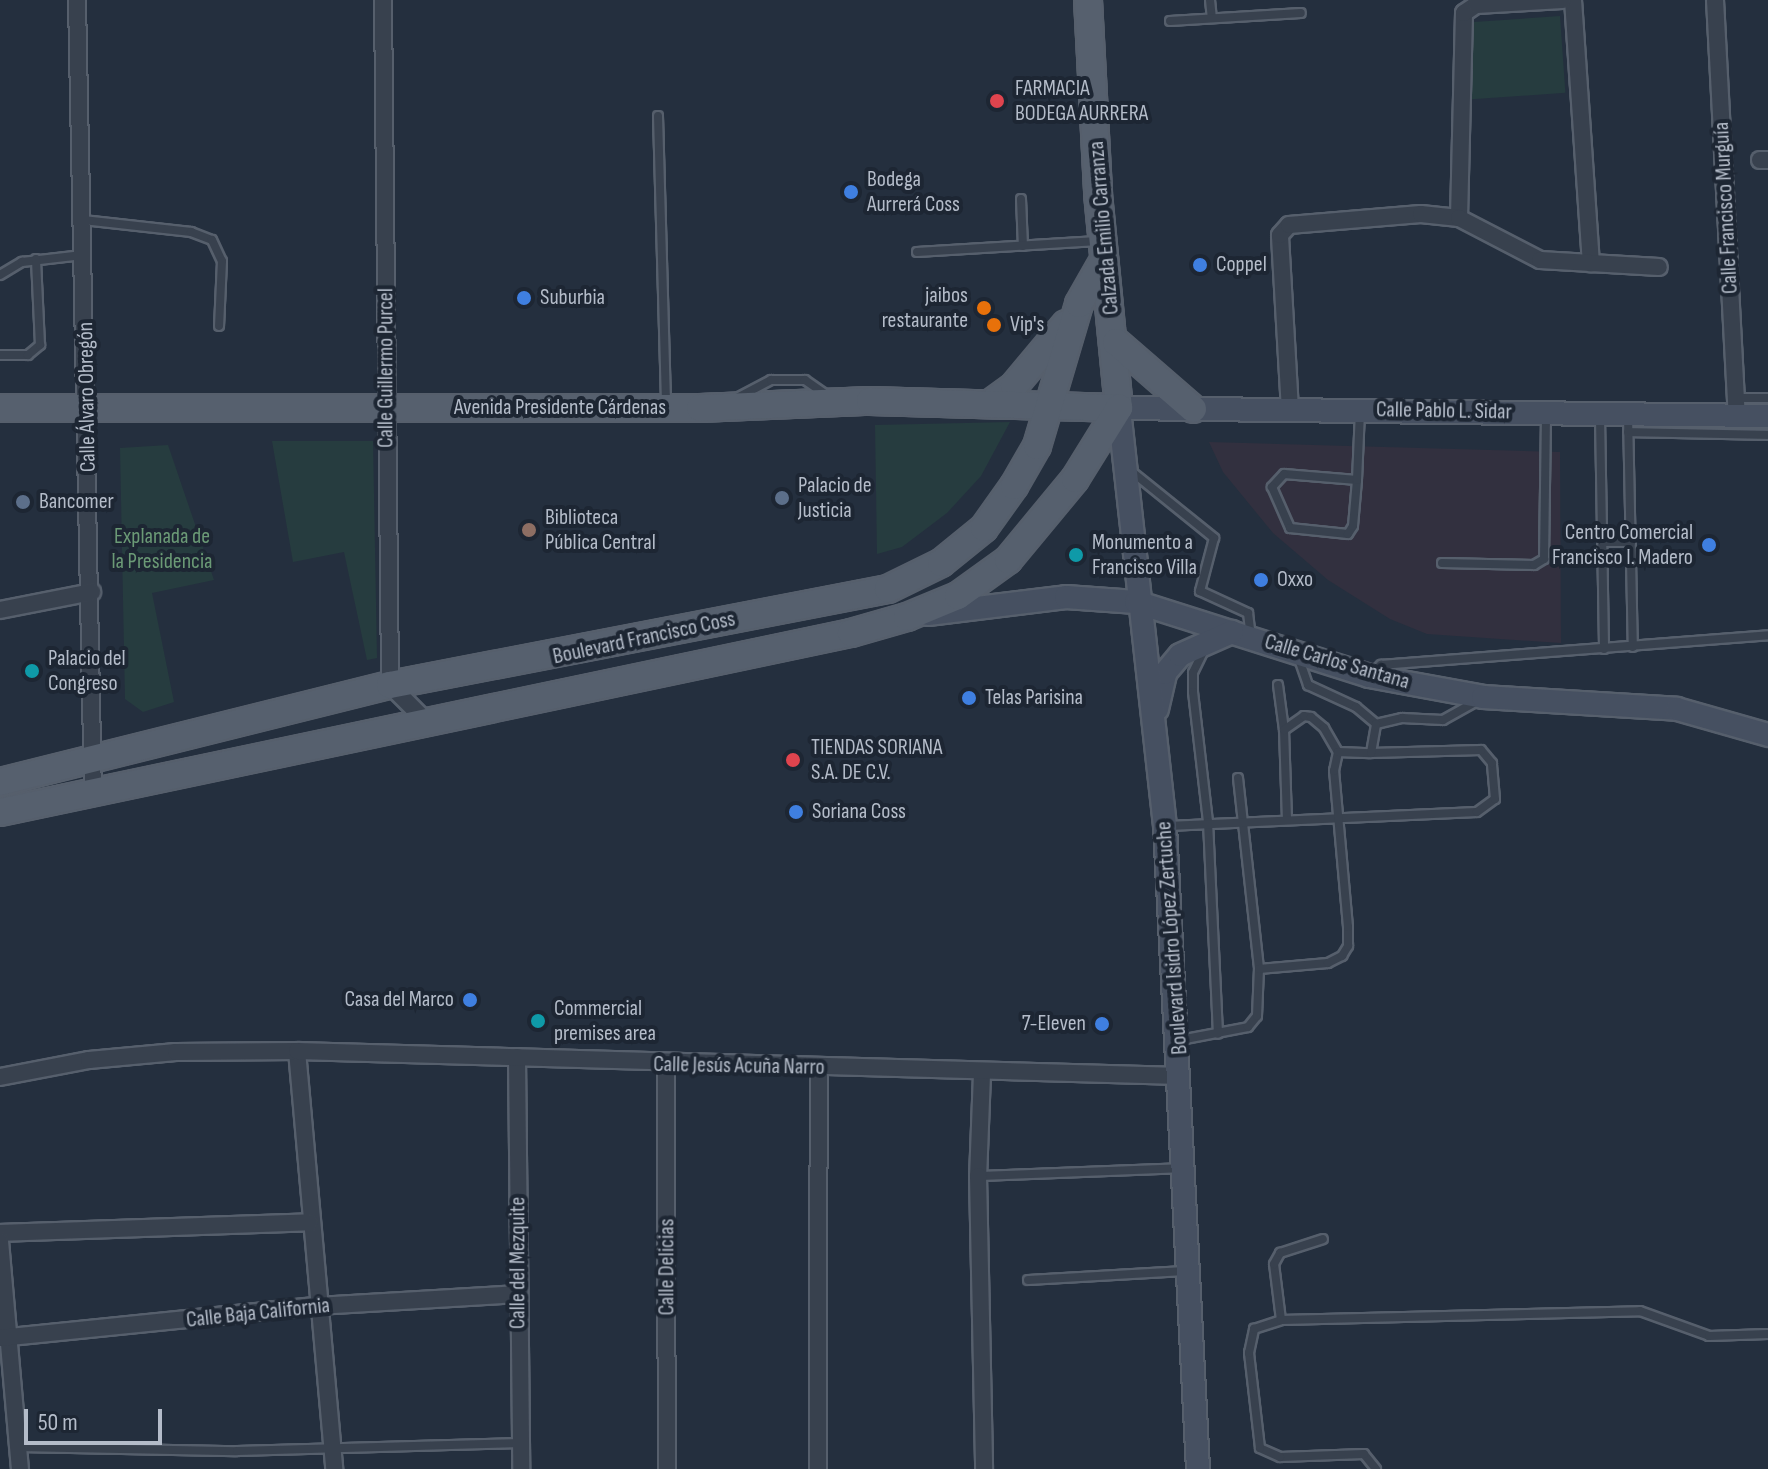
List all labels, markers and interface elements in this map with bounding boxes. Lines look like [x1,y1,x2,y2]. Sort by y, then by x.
place label: FARMACIA BODEGA AURRERA [1015,75,1148,126]
marker: FARMACIA BODEGA AURRERA [986,90,1008,112]
street label: Calle Francisco Murguía [1708,121,1744,295]
street label: Calzada Emilio Carranza [1083,140,1125,316]
place label: Bodega Aurrerá Coss [867,166,960,218]
marker: Bodega Aurrerá Coss [842,183,860,201]
place label: Coppel [1216,252,1267,278]
marker: Coppel [1191,256,1209,274]
place label: jaibos restaurante [882,282,968,334]
place label: Suburbia [540,285,605,311]
street label: Calle Guillermo Purcel [373,288,399,448]
marker: Suburbia [515,289,533,307]
marker: jaibos restaurante [975,299,993,317]
place label: Vip's [1010,312,1044,338]
marker: Vip's [985,316,1003,334]
street label: Calle Álvaro Obregón [72,322,102,472]
street label: Avenida Presidente Cárdenas [454,395,666,421]
street label: Calle Pablo L. Sidar [1376,397,1512,425]
place label: Palacio de Justicia [798,472,872,524]
place label: Bancomer [39,489,114,515]
marker: Palacio de Justicia [773,489,791,507]
marker: Bancomer [14,493,32,511]
place label: Biblioteca Pública Central [545,504,656,556]
place label: Centro Comercial Francisco I. Madero [1552,519,1693,570]
marker: Biblioteca Pública Central [520,521,538,539]
park label: Explanada de la Presidencia [112,523,212,574]
place label: Monumento a Francisco Villa [1092,529,1197,580]
marker: Centro Comercial Francisco I. Madero [1700,536,1718,554]
marker: Monumento a Francisco Villa [1067,546,1085,564]
place label: Oxxo [1277,567,1313,593]
marker: Oxxo [1252,571,1270,589]
street label: Boulevard Francisco Coss [550,606,738,670]
street label: Calle Carlos Santana [1262,629,1412,695]
place label: Palacio del Congreso [48,645,126,696]
marker: Palacio del Congreso [23,662,41,680]
place label: Telas Parisina [985,685,1083,711]
marker: Telas Parisina [960,689,978,707]
place label: TIENDAS SORIANA S.A. DE C.V. [811,734,942,786]
marker: TIENDAS SORIANA S.A. DE C.V. [782,749,804,771]
place label: Soriana Coss [812,799,906,825]
marker: Soriana Coss [787,803,805,821]
street label: Boulevard Isidro López Zertuche [1151,820,1193,1056]
place label: Casa del Marco [345,987,454,1013]
marker: Casa del Marco [461,991,479,1009]
place label: Commercial premises area [554,995,656,1046]
place label: 7-Eleven [1022,1011,1086,1037]
marker: Commercial premises area [529,1012,547,1030]
marker: 7-Eleven [1093,1015,1111,1033]
street label: Calle Jesús Acuña Narro [653,1051,825,1081]
street label: Calle del Mezquite [505,1197,531,1329]
street label: Calle Delicias [654,1219,680,1315]
street label: Calle Baja California [185,1292,331,1334]
scale bar [28,1393,166,1443]
text: 50 m [38,1408,78,1437]

